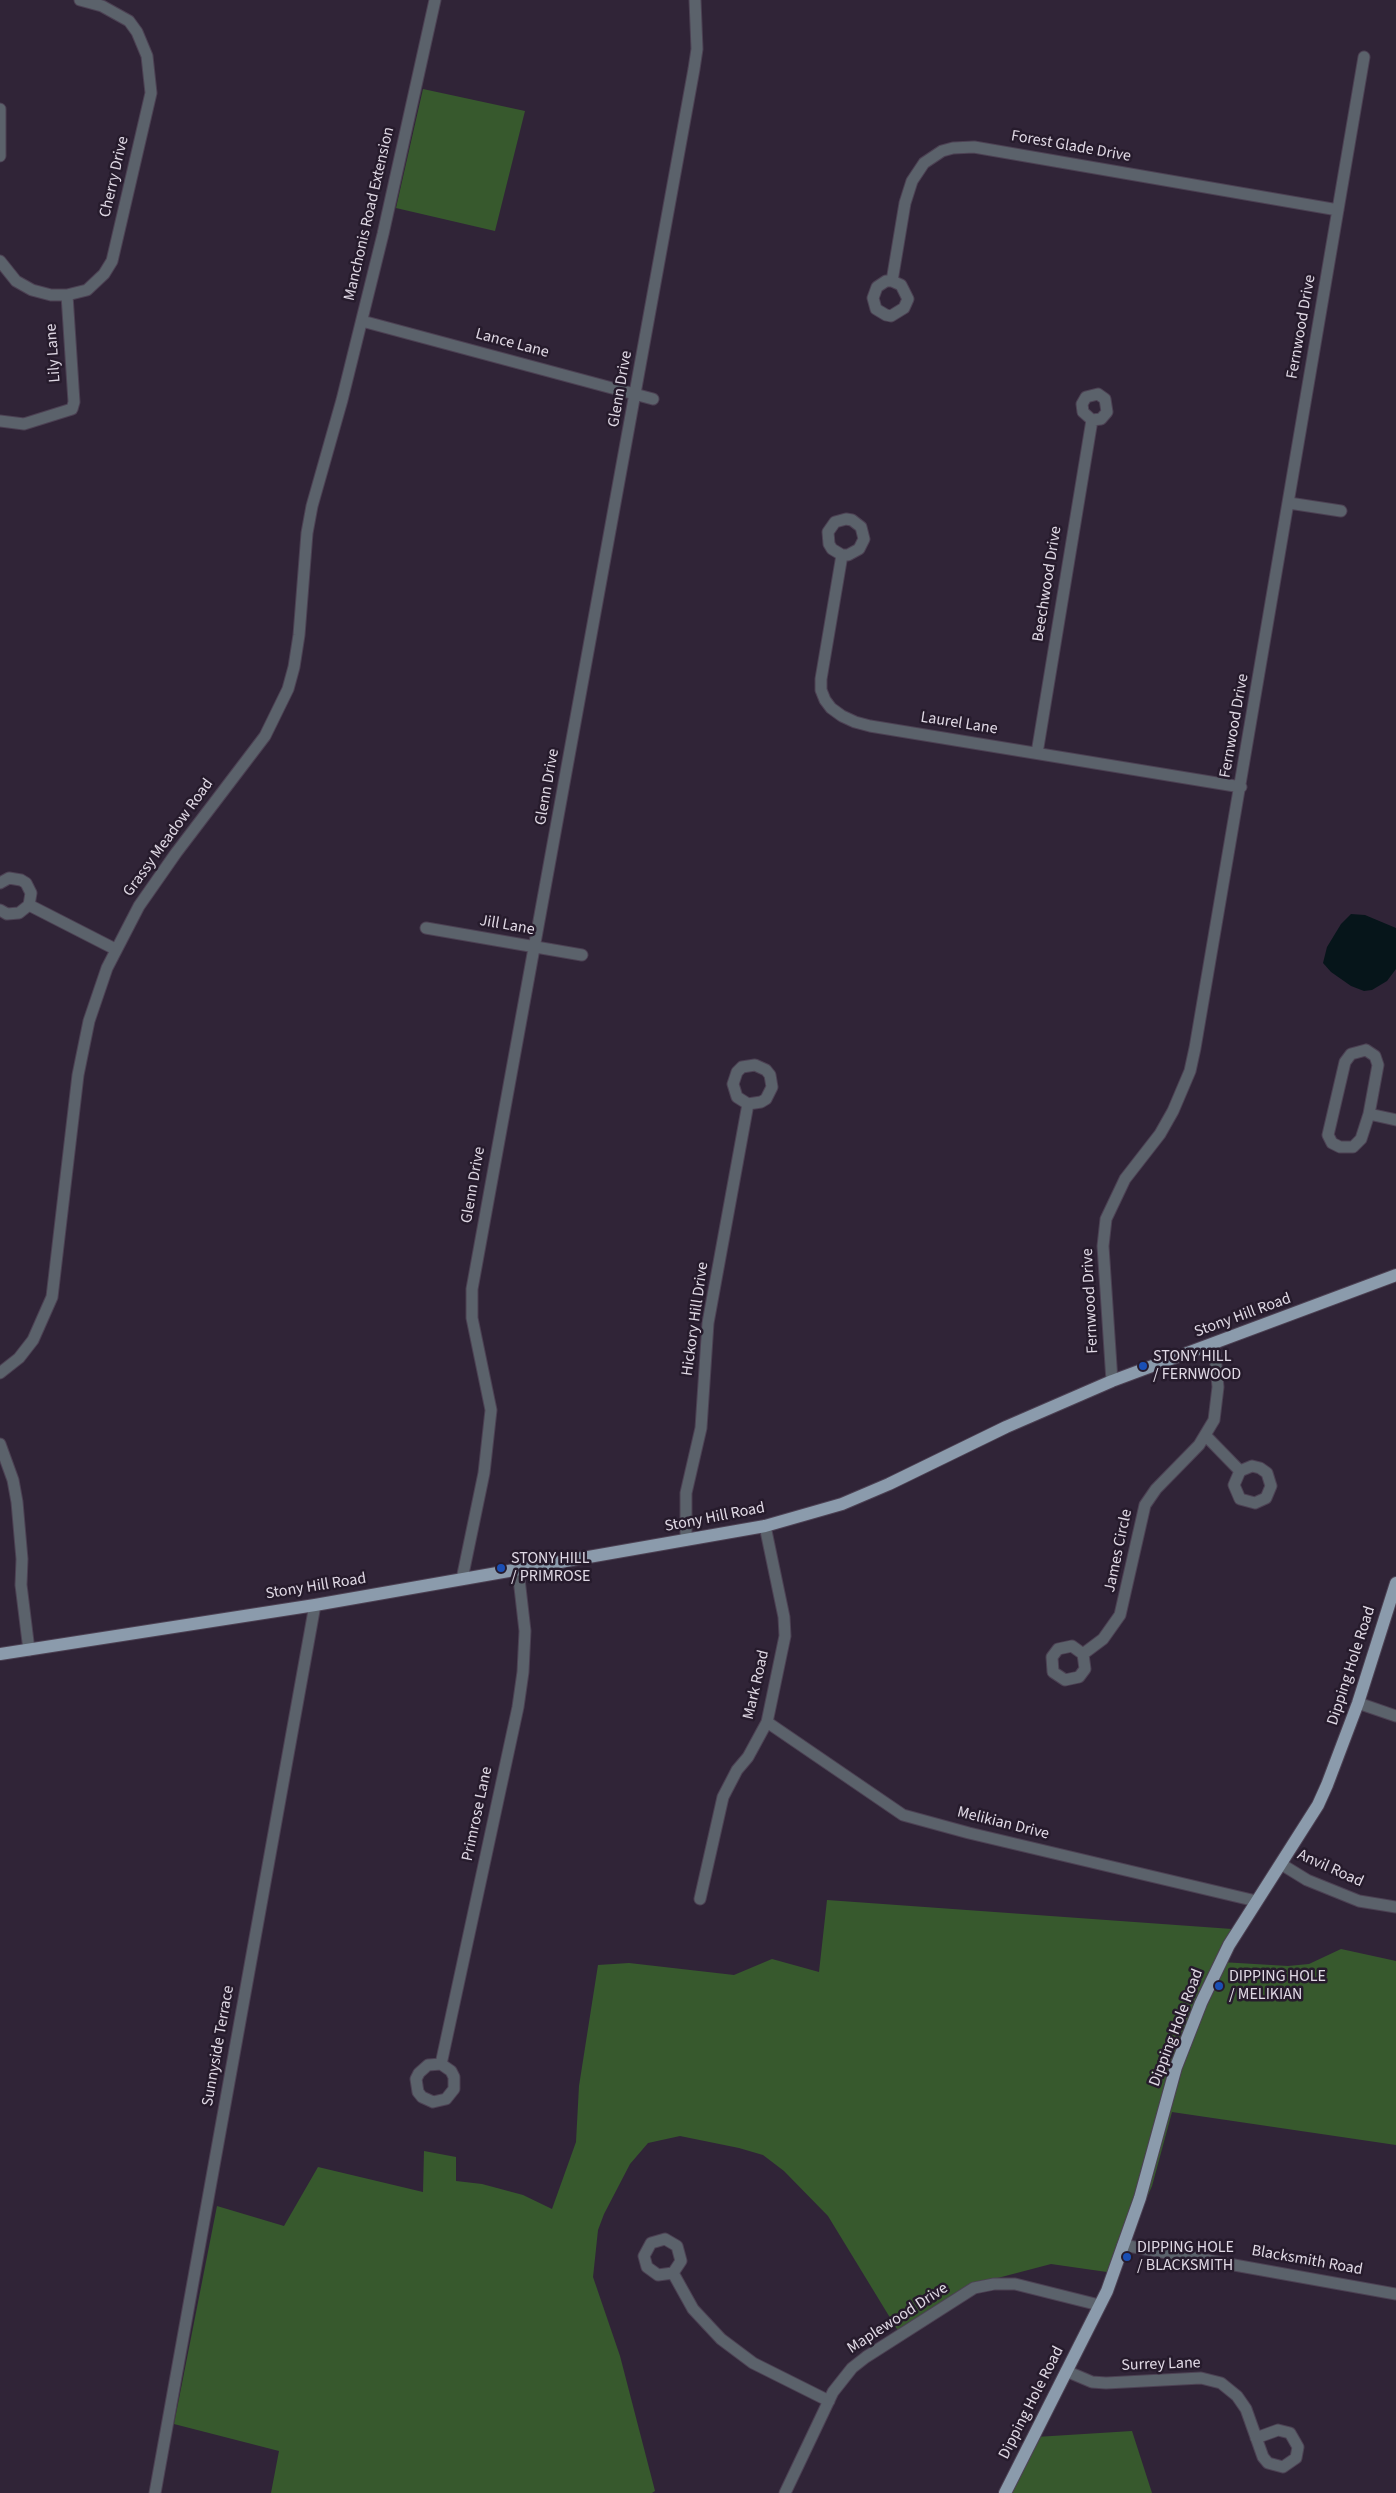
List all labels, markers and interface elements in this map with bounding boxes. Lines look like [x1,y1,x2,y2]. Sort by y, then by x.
street label: Manchonis Road Extension [341,125,399,303]
street label: Forest Glade Drive [1010,127,1132,167]
street label: Cherry Drive [96,135,134,219]
street label: Fernwood Drive [1283,273,1321,381]
street label: Lily Lane [42,323,66,383]
street label: Lance Lane [473,325,551,363]
street label: Glenn Drive [605,349,637,429]
street label: Beechwood Drive [1029,525,1067,643]
street label: Fernwood Drive [1216,672,1254,780]
street label: Laurel Lane [919,708,999,740]
street label: Glenn Drive [532,747,564,827]
street label: Grassy Meadow Road [120,775,218,901]
street label: Jill Lane [478,912,536,940]
street label: Glenn Drive [458,1145,490,1225]
street label: Fernwood Drive [1079,1248,1103,1354]
street label: Hickory Hill Drive [678,1261,714,1377]
street label: Stony Hill Road [1192,1290,1294,1342]
place label: STONY HILL / FERNWOOD [1153,1347,1241,1385]
marker: STONY HILL / FERNWOOD [1137,1360,1149,1372]
street label: Stony Hill Road [663,1499,767,1537]
street label: James Circle [1101,1508,1137,1594]
place label: STONY HILL / PRIMROSE [511,1549,591,1587]
marker: STONY HILL / PRIMROSE [495,1562,507,1574]
street label: Stony Hill Road [264,1570,368,1604]
street label: Dipping Hole Road [1324,1604,1380,1728]
street label: Mark Road [740,1648,774,1722]
street label: Primrose Lane [459,1765,497,1863]
street label: Melikian Drive [955,1803,1051,1845]
street label: Anvil Road [1294,1846,1366,1892]
street label: Dipping Hole Road [1146,1967,1208,2089]
place label: DIPPING HOLE / MELIKIAN [1229,1967,1326,2005]
marker: DIPPING HOLE / MELIKIAN [1213,1980,1225,1992]
street label: Sunnyside Terrace [199,1984,239,2108]
place label: DIPPING HOLE / BLACKSMITH [1137,2238,1234,2276]
street label: Blacksmith Road [1250,2242,1364,2280]
marker: DIPPING HOLE / BLACKSMITH [1121,2251,1133,2263]
street label: Maplewood Drive [844,2279,952,2359]
street label: Dipping Hole Road [995,2343,1069,2463]
street label: Surrey Lane [1121,2354,1201,2376]

